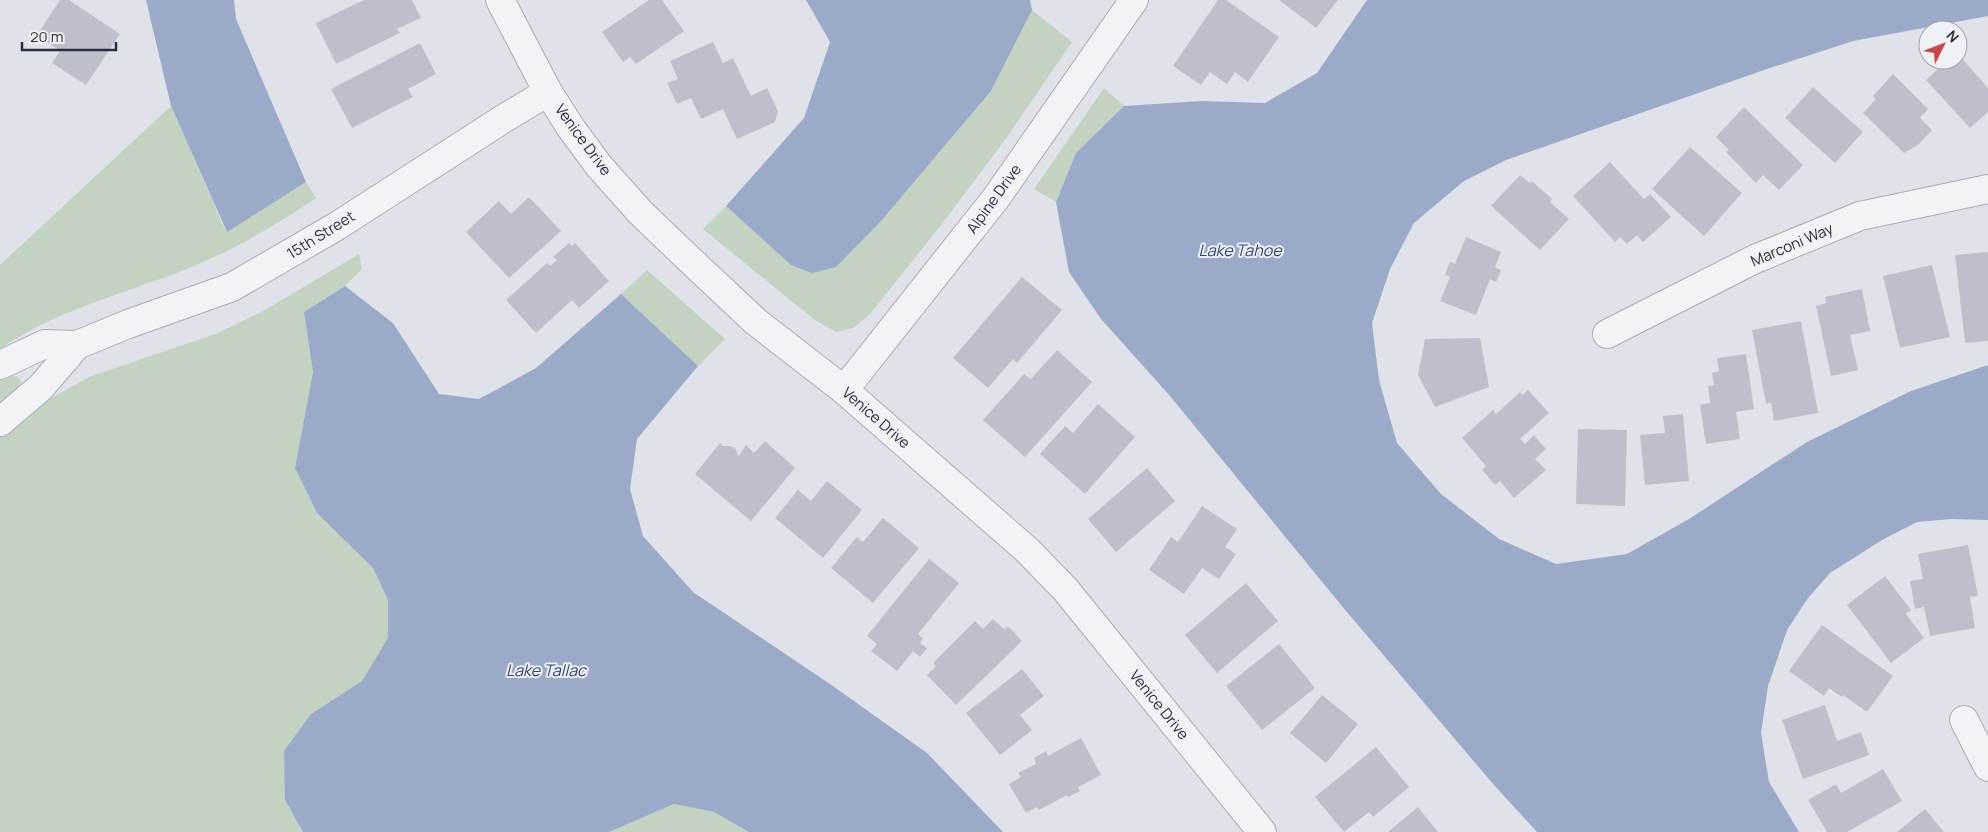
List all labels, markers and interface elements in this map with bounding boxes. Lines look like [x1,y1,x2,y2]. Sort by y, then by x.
scale bar [22,20,116,52]
north arrow [1918,20,1968,70]
text: 20 m [30,26,63,47]
text: N [1943,26,1963,46]
street label: Venice Drive [550,100,617,180]
street label: Alpine Drive [961,160,1026,238]
street label: 15th Street [283,205,359,264]
street label: Marconi Way [1747,218,1836,271]
water label: Lake Tahoe [1198,239,1283,261]
street label: Venice Drive [838,382,915,453]
water label: Lake Tallac [506,659,587,681]
street label: Venice Drive [1125,665,1194,744]

